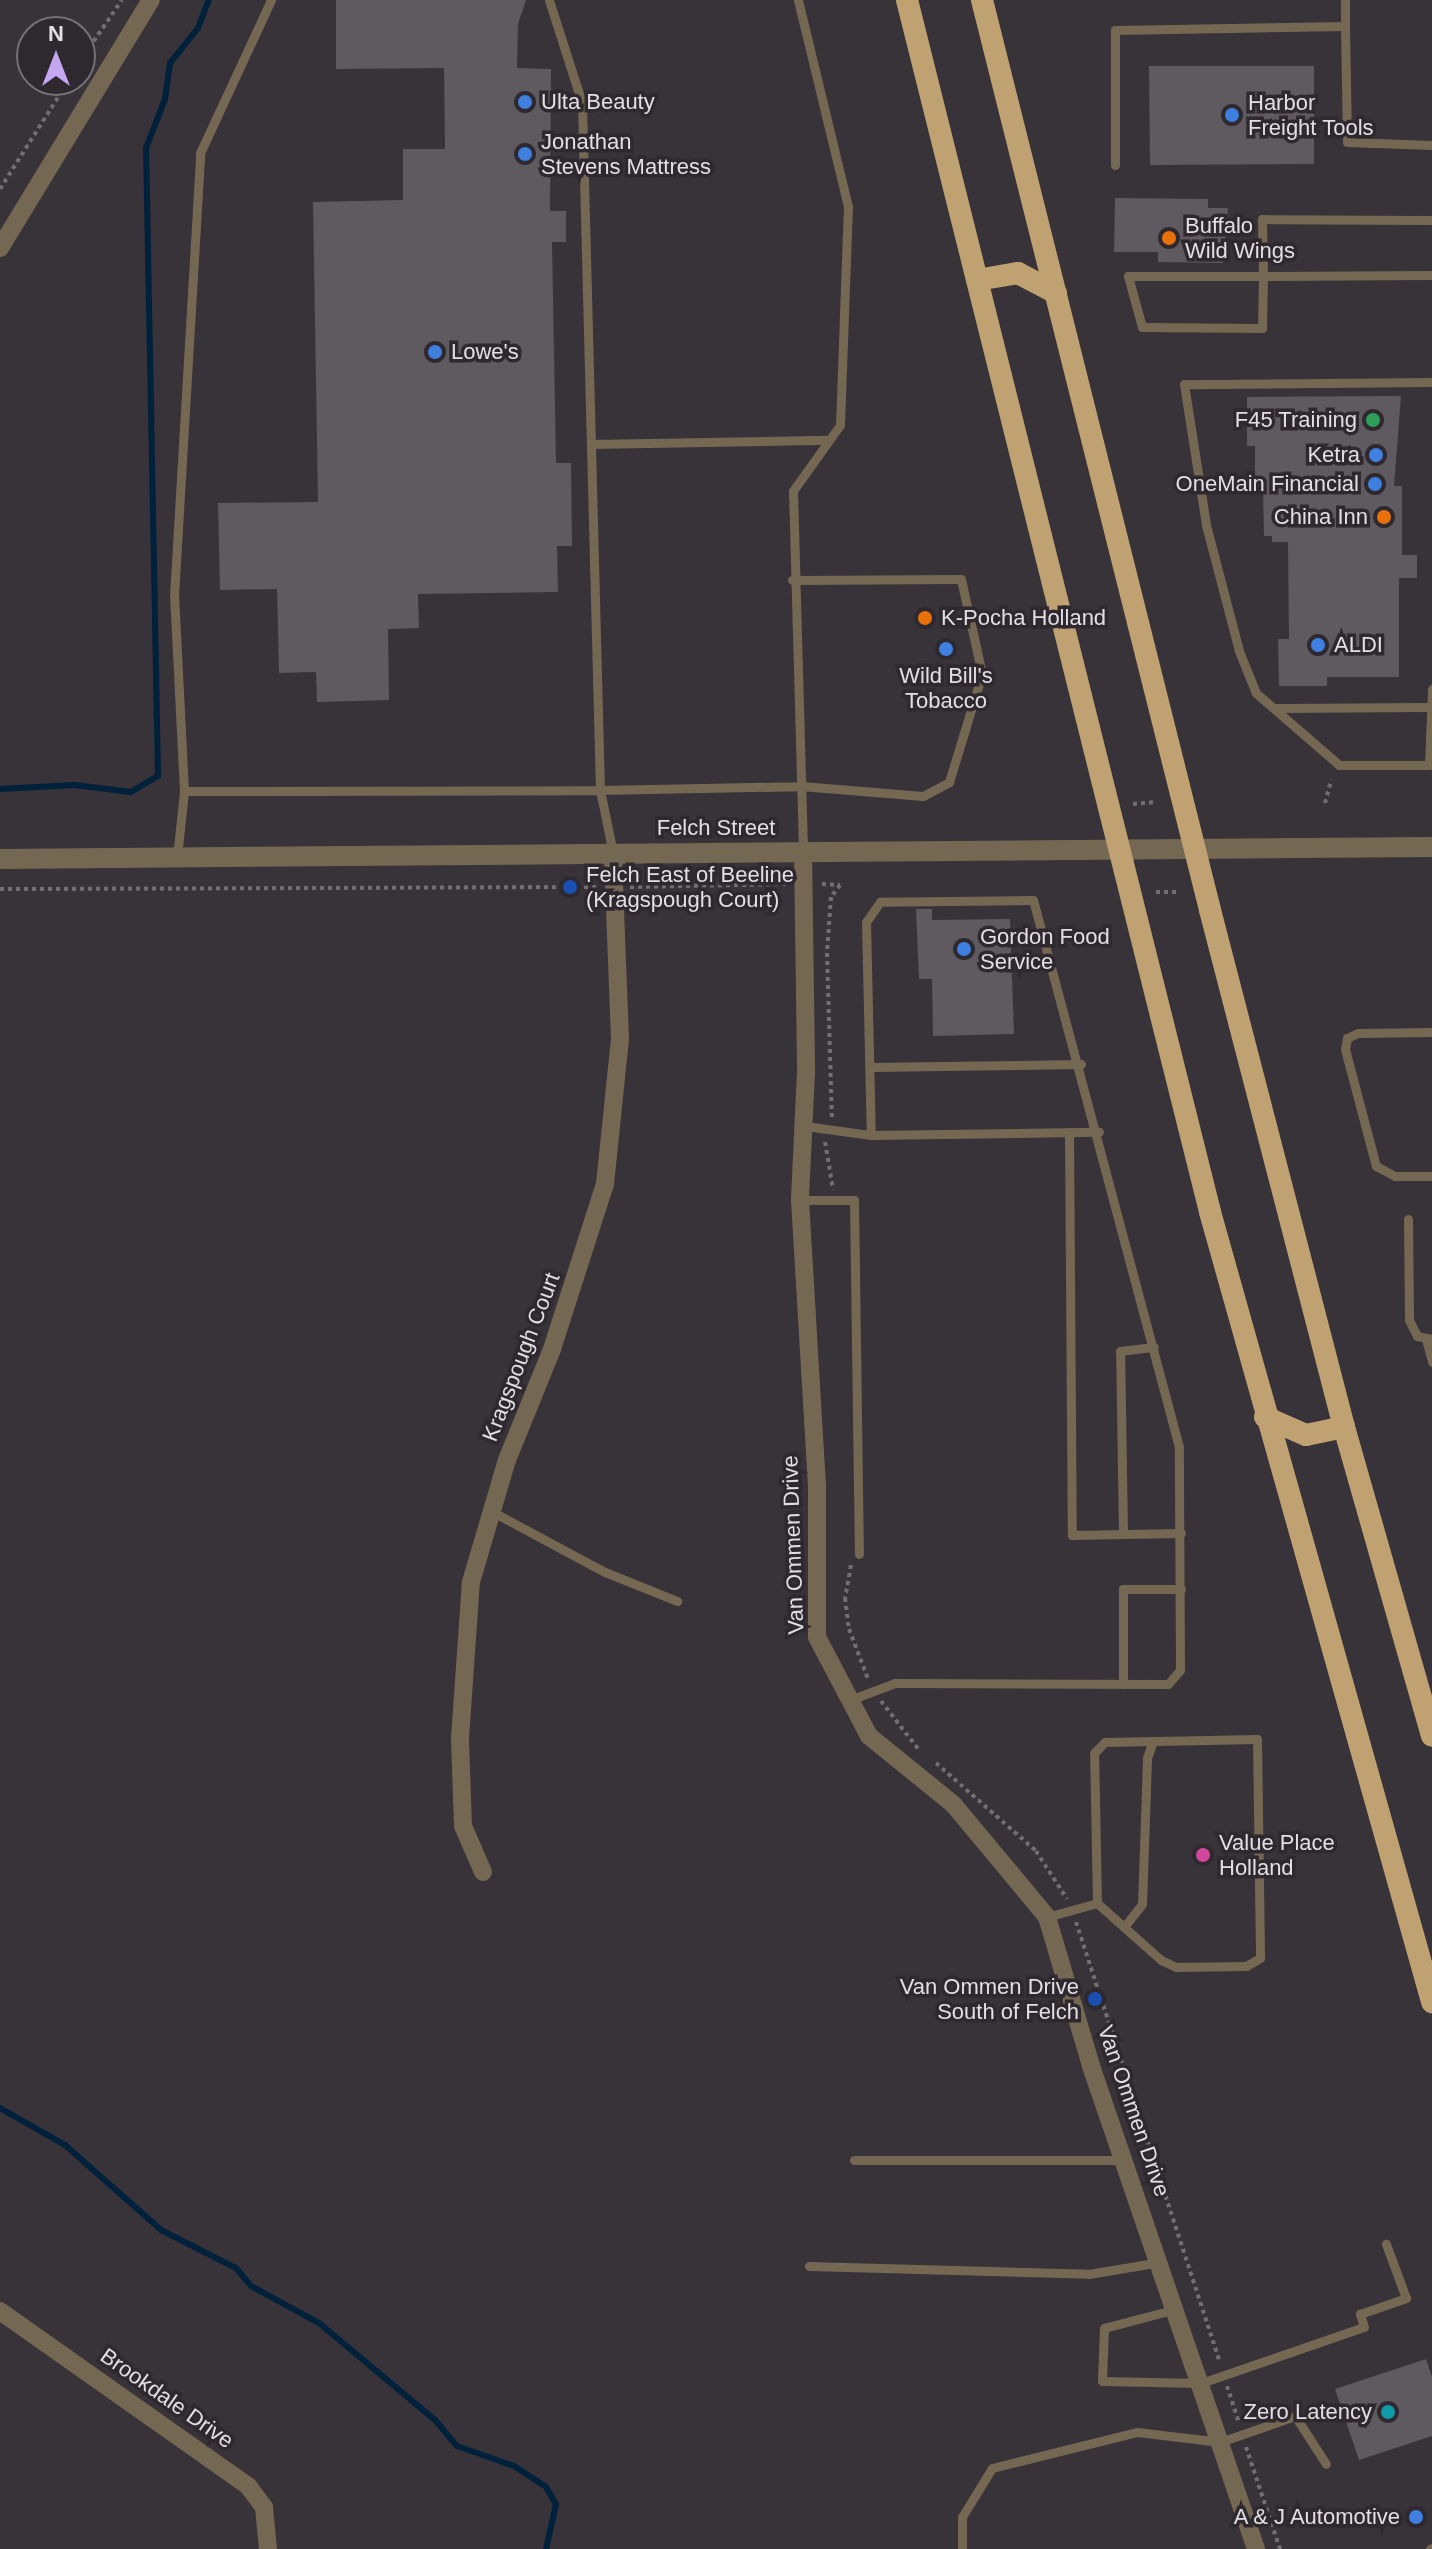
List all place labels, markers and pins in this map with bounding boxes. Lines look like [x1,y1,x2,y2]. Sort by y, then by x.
place label: Ulta Beauty [541,89,655,115]
place label: Harbor Freight Tools [1248,89,1374,140]
marker: Ulta Beauty [516,93,534,111]
marker: Harbor Freight Tools [1223,106,1241,124]
place label: Jonathan Stevens Mattress [541,128,711,180]
marker: Jonathan Stevens Mattress [516,145,534,163]
place label: Buffalo Wild Wings [1185,212,1295,264]
marker: Buffalo Wild Wings [1160,229,1178,247]
place label: Lowe's [451,339,519,365]
marker: Lowe's [426,343,444,361]
place label: F45 Training [1234,407,1357,433]
marker: F45 Training [1364,411,1382,429]
place label: Ketra [1307,442,1360,468]
marker: Ketra [1367,446,1385,464]
place label: OneMain Financial [1176,471,1359,497]
marker: OneMain Financial [1366,475,1384,493]
place label: China Inn [1274,504,1368,530]
marker: China Inn [1375,508,1393,526]
place label: K-Pocha Holland [941,605,1106,631]
marker: K-Pocha Holland [916,609,934,627]
place label: ALDI [1334,632,1383,658]
marker: ALDI [1309,636,1327,654]
marker: Wild Bill's Tobacco [937,640,955,658]
place label: Wild Bill's Tobacco [899,662,993,714]
place label: Felch East of Beeline (Kragspough Court) [586,861,794,912]
marker: Felch East of Beeline (Kragspough Court) [561,878,579,896]
place label: Gordon Food Service [980,923,1110,974]
marker: Gordon Food Service [955,940,973,958]
place label: Value Place Holland [1219,1829,1335,1880]
marker: Value Place Holland [1194,1846,1212,1864]
place label: Van Ommen Drive South of Felch [900,1973,1079,2024]
marker: Van Ommen Drive South of Felch [1086,1990,1104,2008]
place label: Zero Latency [1244,2399,1372,2425]
marker: Zero Latency [1379,2403,1397,2421]
place label: A & J Automotive [1231,2504,1400,2530]
marker: A & J Automotive [1407,2508,1425,2526]

